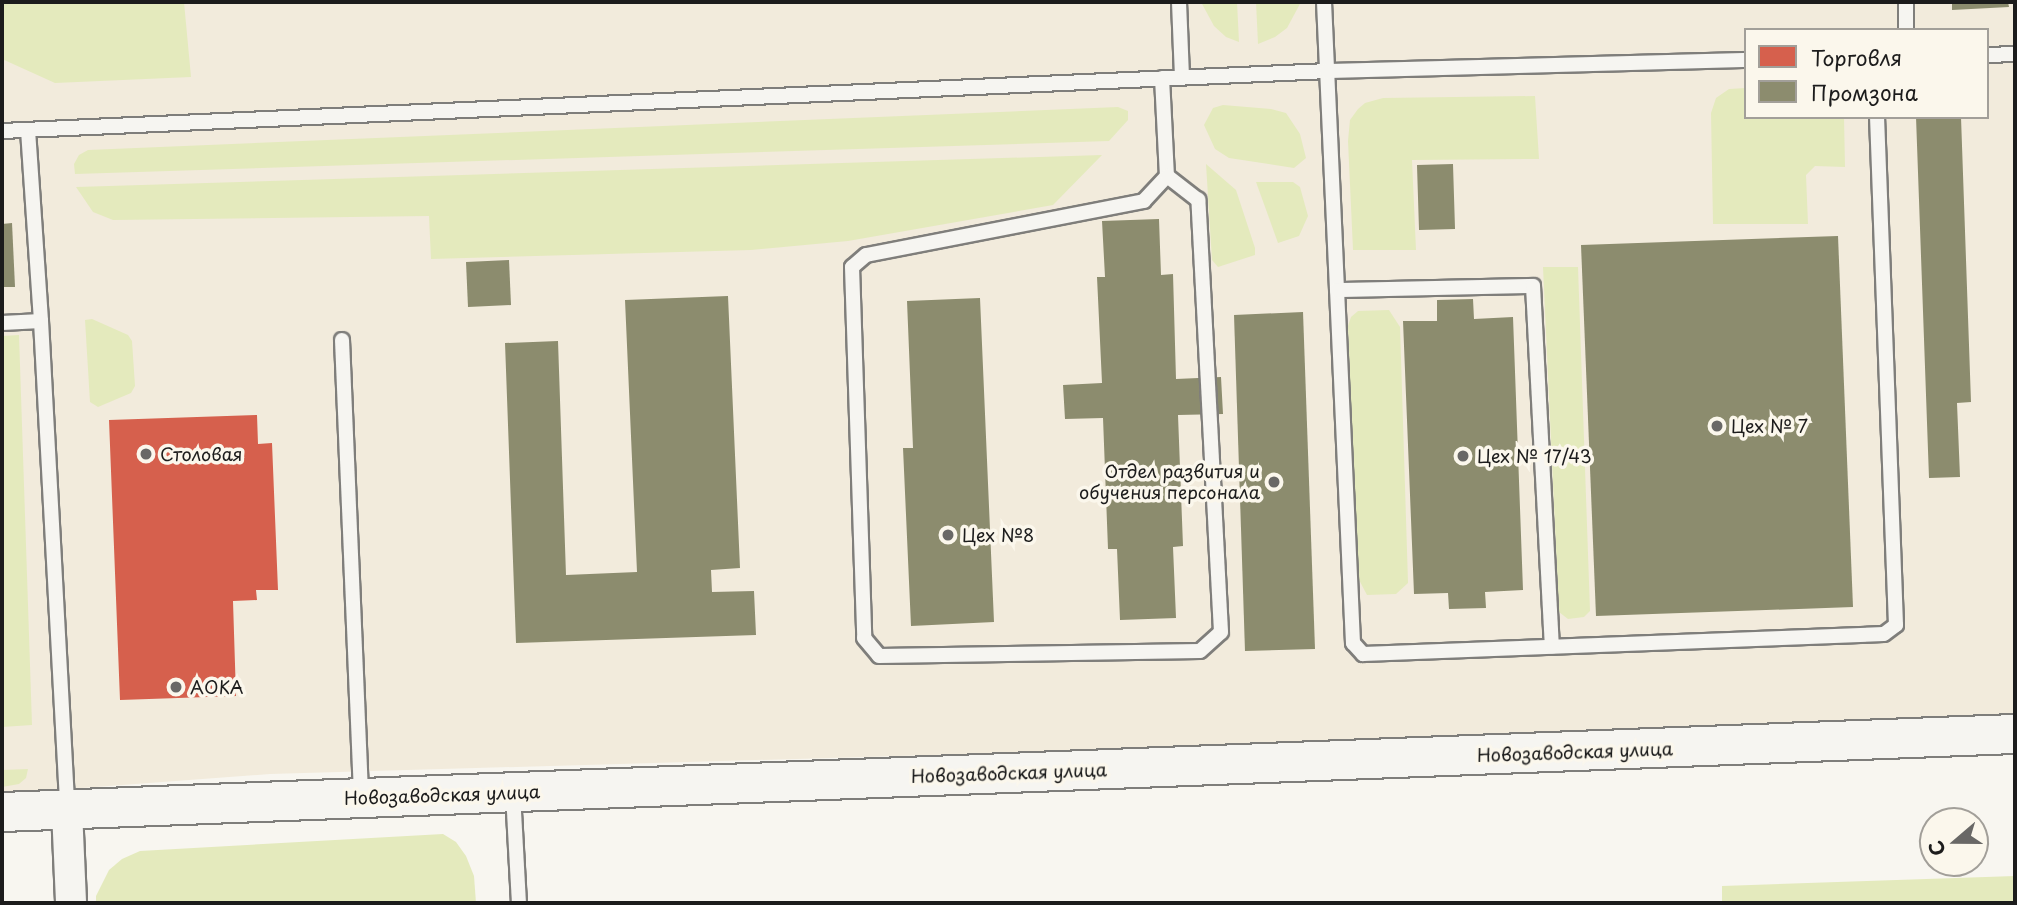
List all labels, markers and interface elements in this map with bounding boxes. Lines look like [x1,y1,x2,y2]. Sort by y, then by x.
legend [1744,28,1989,119]
text: Торговля [1811,41,1902,73]
text: Промзона [1811,76,1918,108]
place label: Цех № 7 [1731,415,1809,437]
marker: Цех № 7 [1709,418,1725,434]
place label: Столовая [160,443,243,465]
place label: Цех № 17/43 [1477,445,1593,467]
marker: Столовая [138,446,154,462]
marker: Цех № 17/43 [1455,448,1471,464]
place label: Отдел развития и обучения персонала [1078,461,1260,504]
marker: Отдел развития и обучения персонала [1266,474,1282,490]
place label: Цех №8 [962,524,1035,546]
marker: Цех №8 [940,527,956,543]
place label: АОКА [190,676,243,698]
marker: АОКА [168,679,184,695]
street label: Новозаводская улица [1476,738,1674,766]
street label: Новозаводская улица [910,759,1108,787]
street label: Новозаводская улица [343,781,541,809]
north arrow [1919,807,1989,877]
text: С [1921,837,1952,860]

